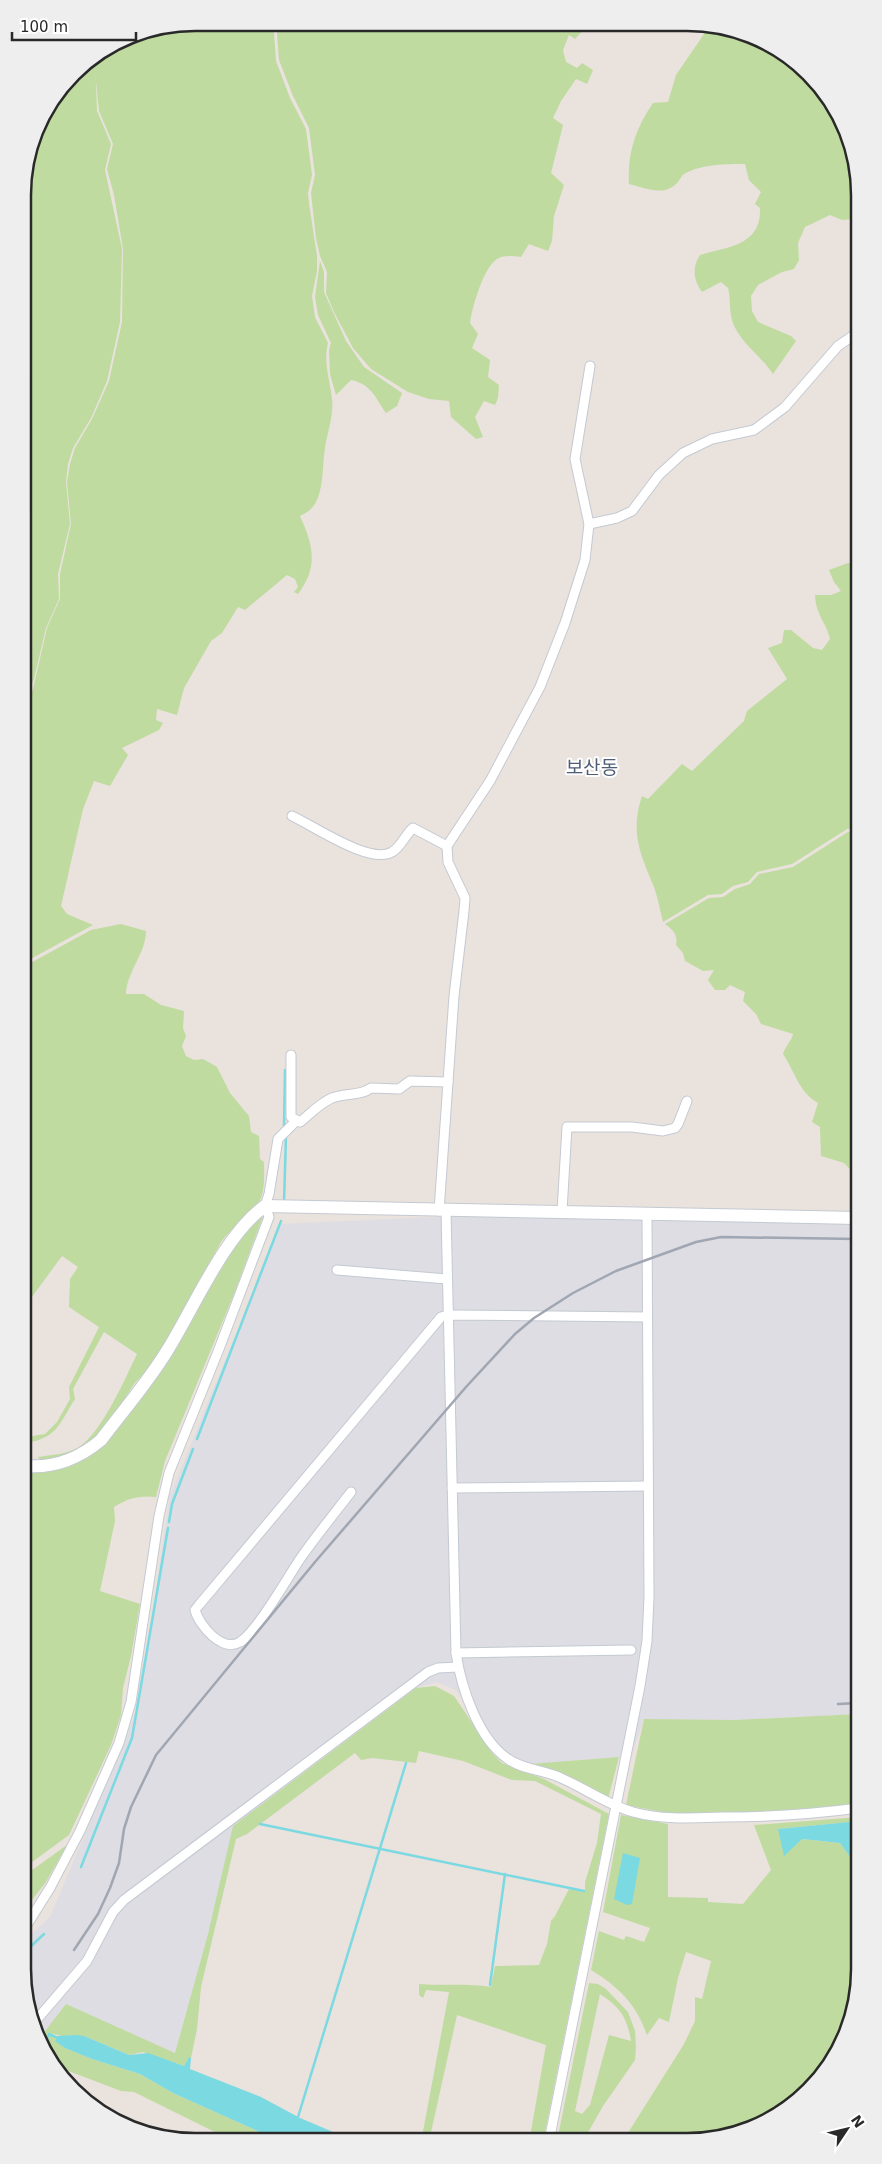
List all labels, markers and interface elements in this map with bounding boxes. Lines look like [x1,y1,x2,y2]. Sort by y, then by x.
scale bar [12,10,136,42]
text: 100 m [20,18,68,36]
district label: 보산동 [566,756,618,778]
north arrow [822,2104,872,2154]
text: N [848,2112,868,2131]

